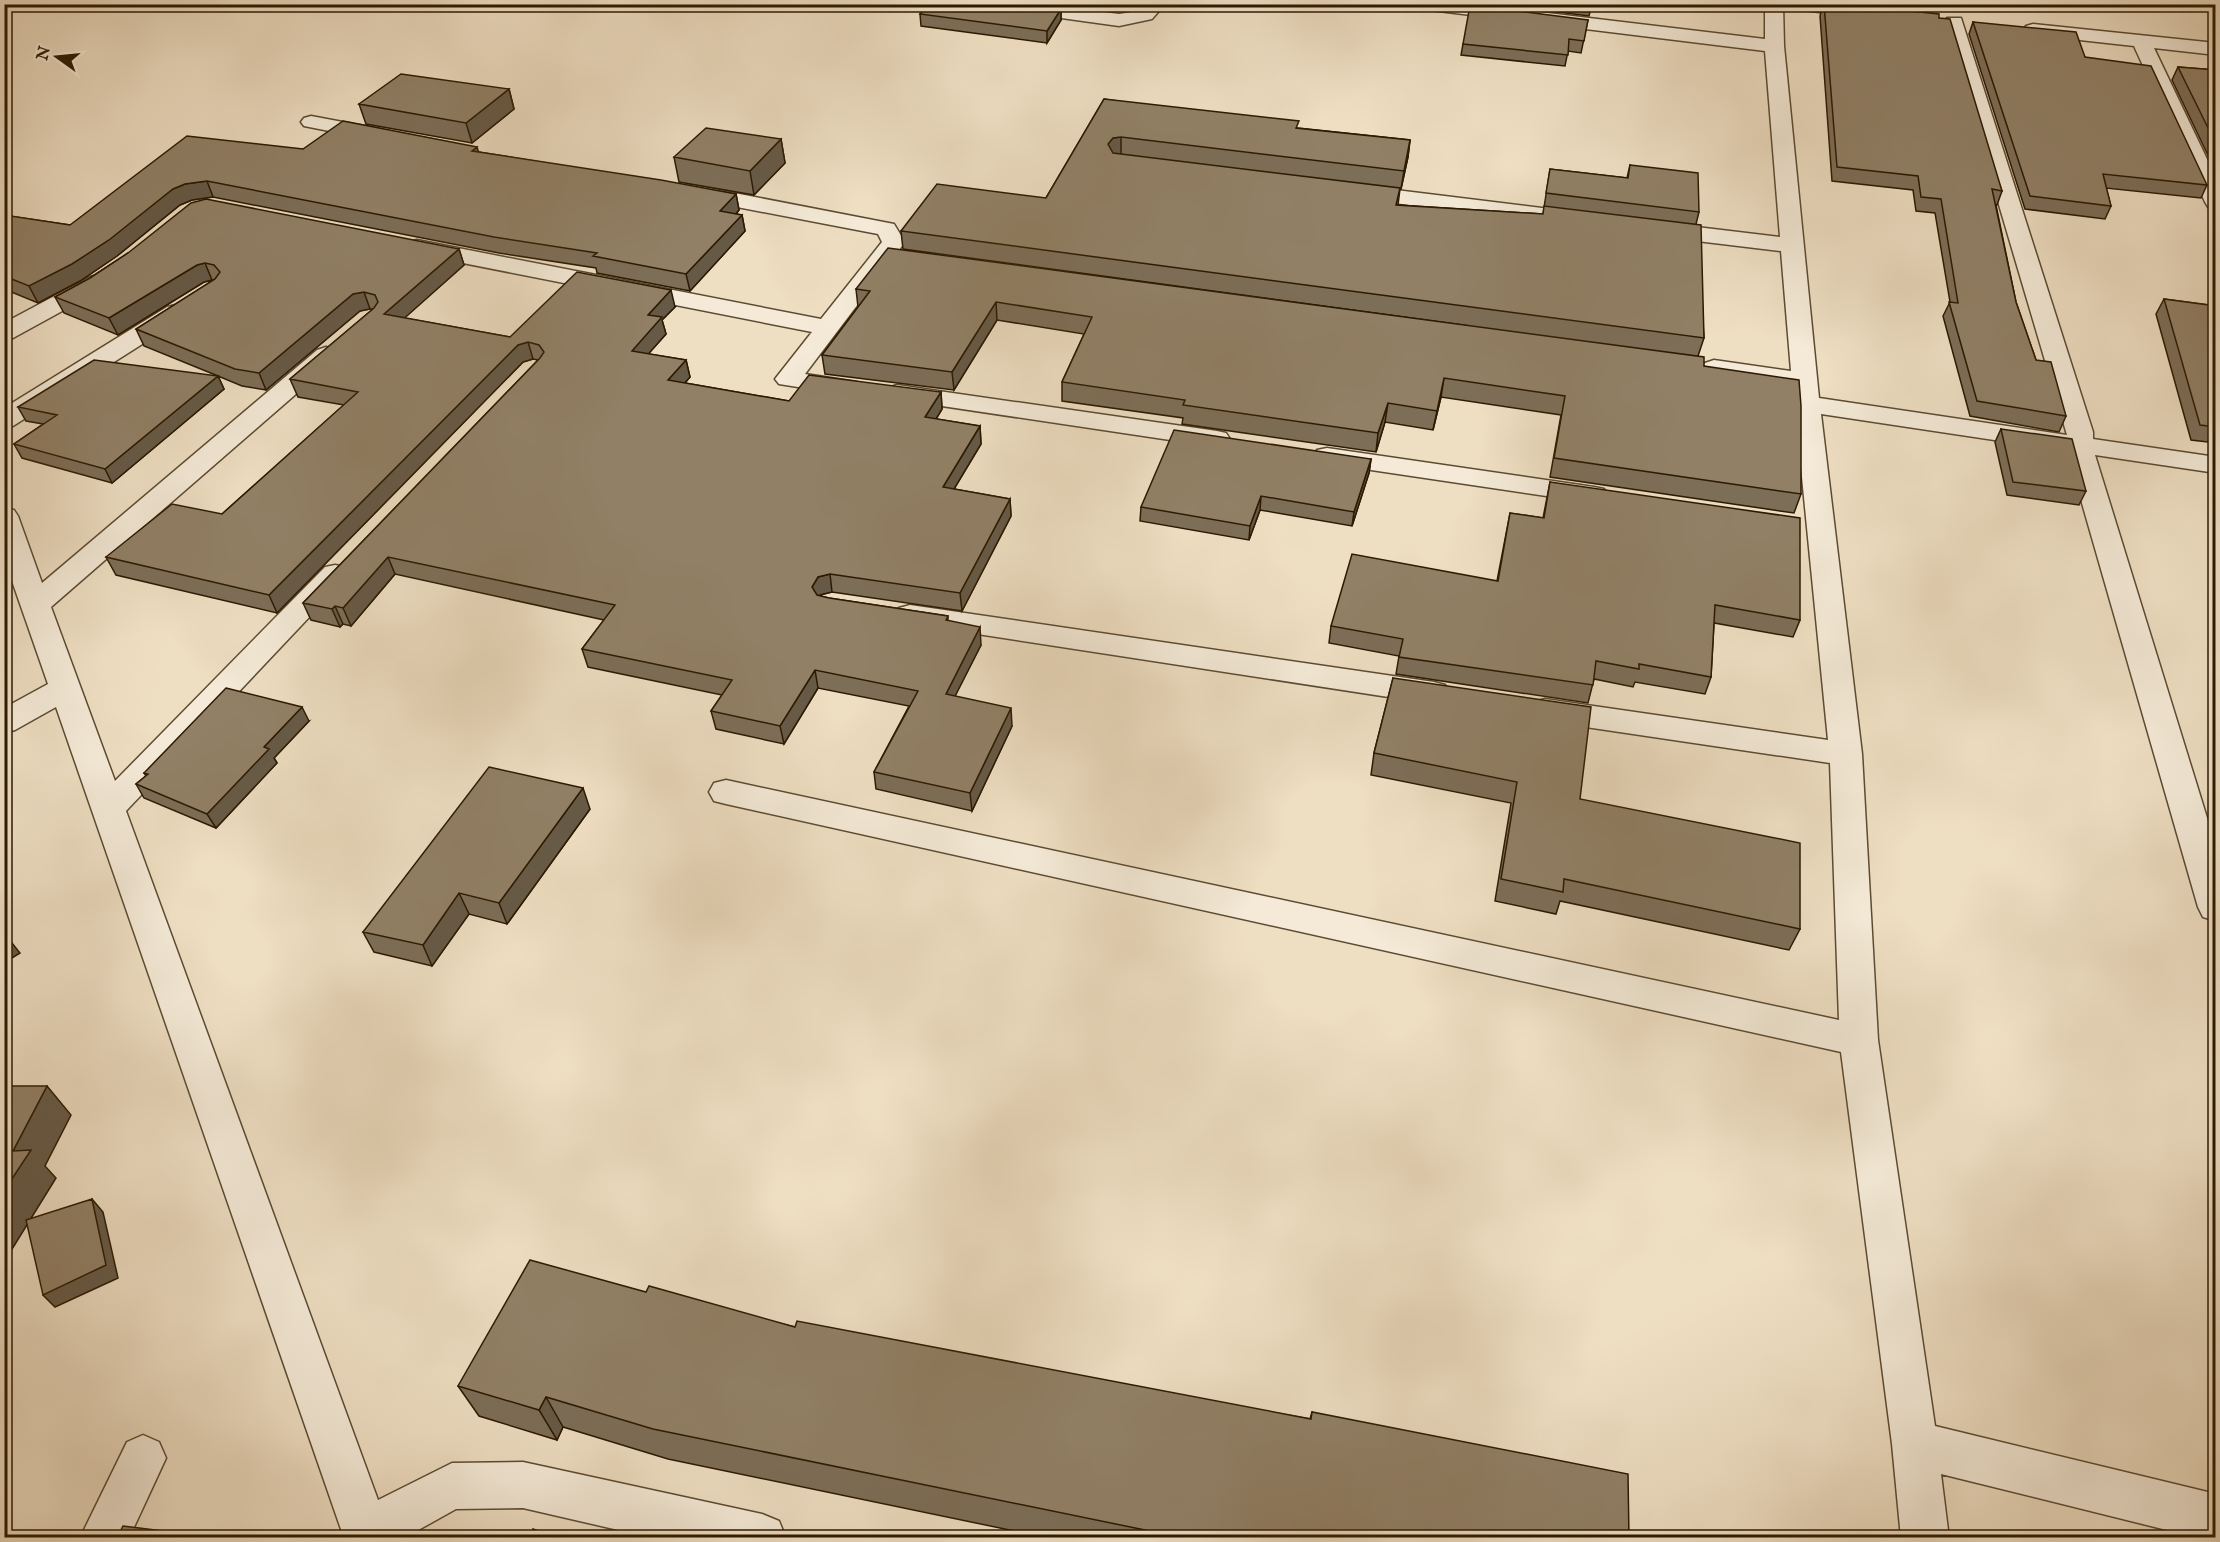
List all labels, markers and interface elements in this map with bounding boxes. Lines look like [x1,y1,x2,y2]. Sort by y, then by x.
north arrow [27,27,87,87]
text: N [33,44,56,64]

